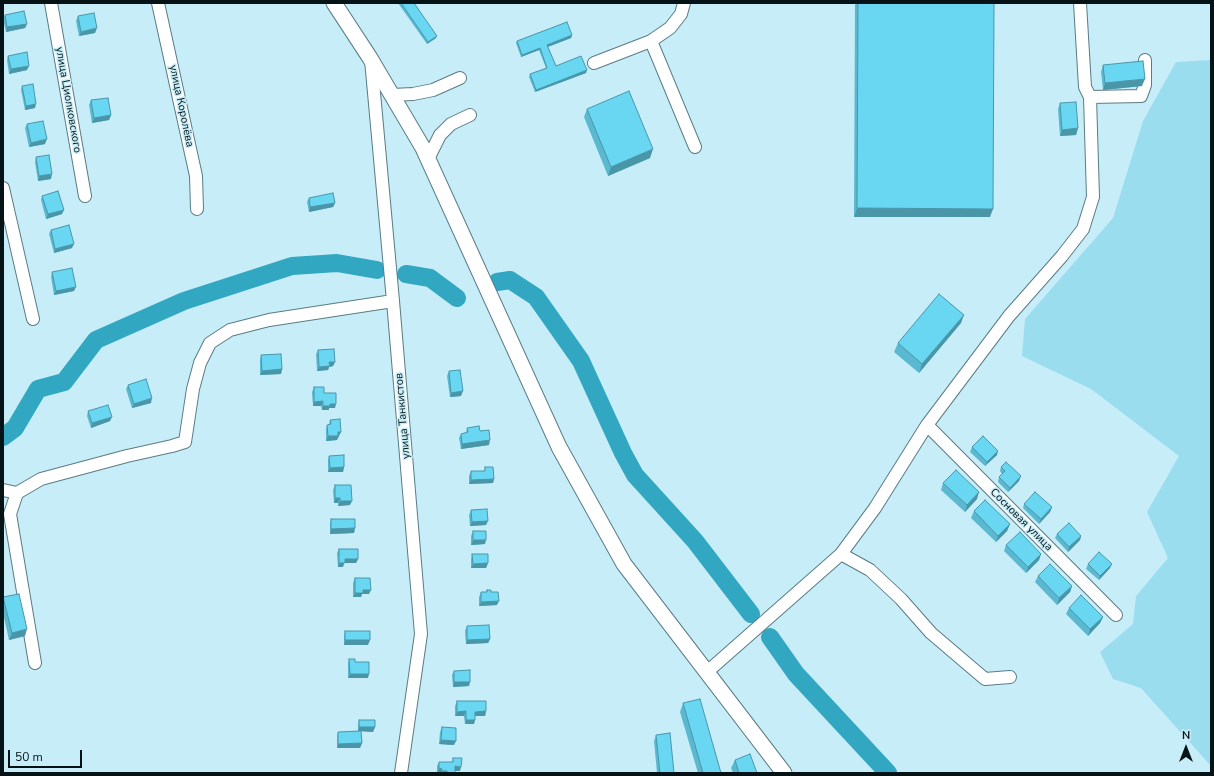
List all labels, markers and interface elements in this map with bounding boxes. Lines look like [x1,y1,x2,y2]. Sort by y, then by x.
street label: улица Циолковского [52,46,84,154]
street label: улица Королёва [166,64,196,148]
street label: улица Танкистов [393,372,413,460]
street label: Сосновая улица [987,486,1055,554]
north arrow [1166,728,1206,768]
text: N [1182,728,1190,743]
scale bar [10,742,84,768]
text: 50 m [15,749,43,765]

